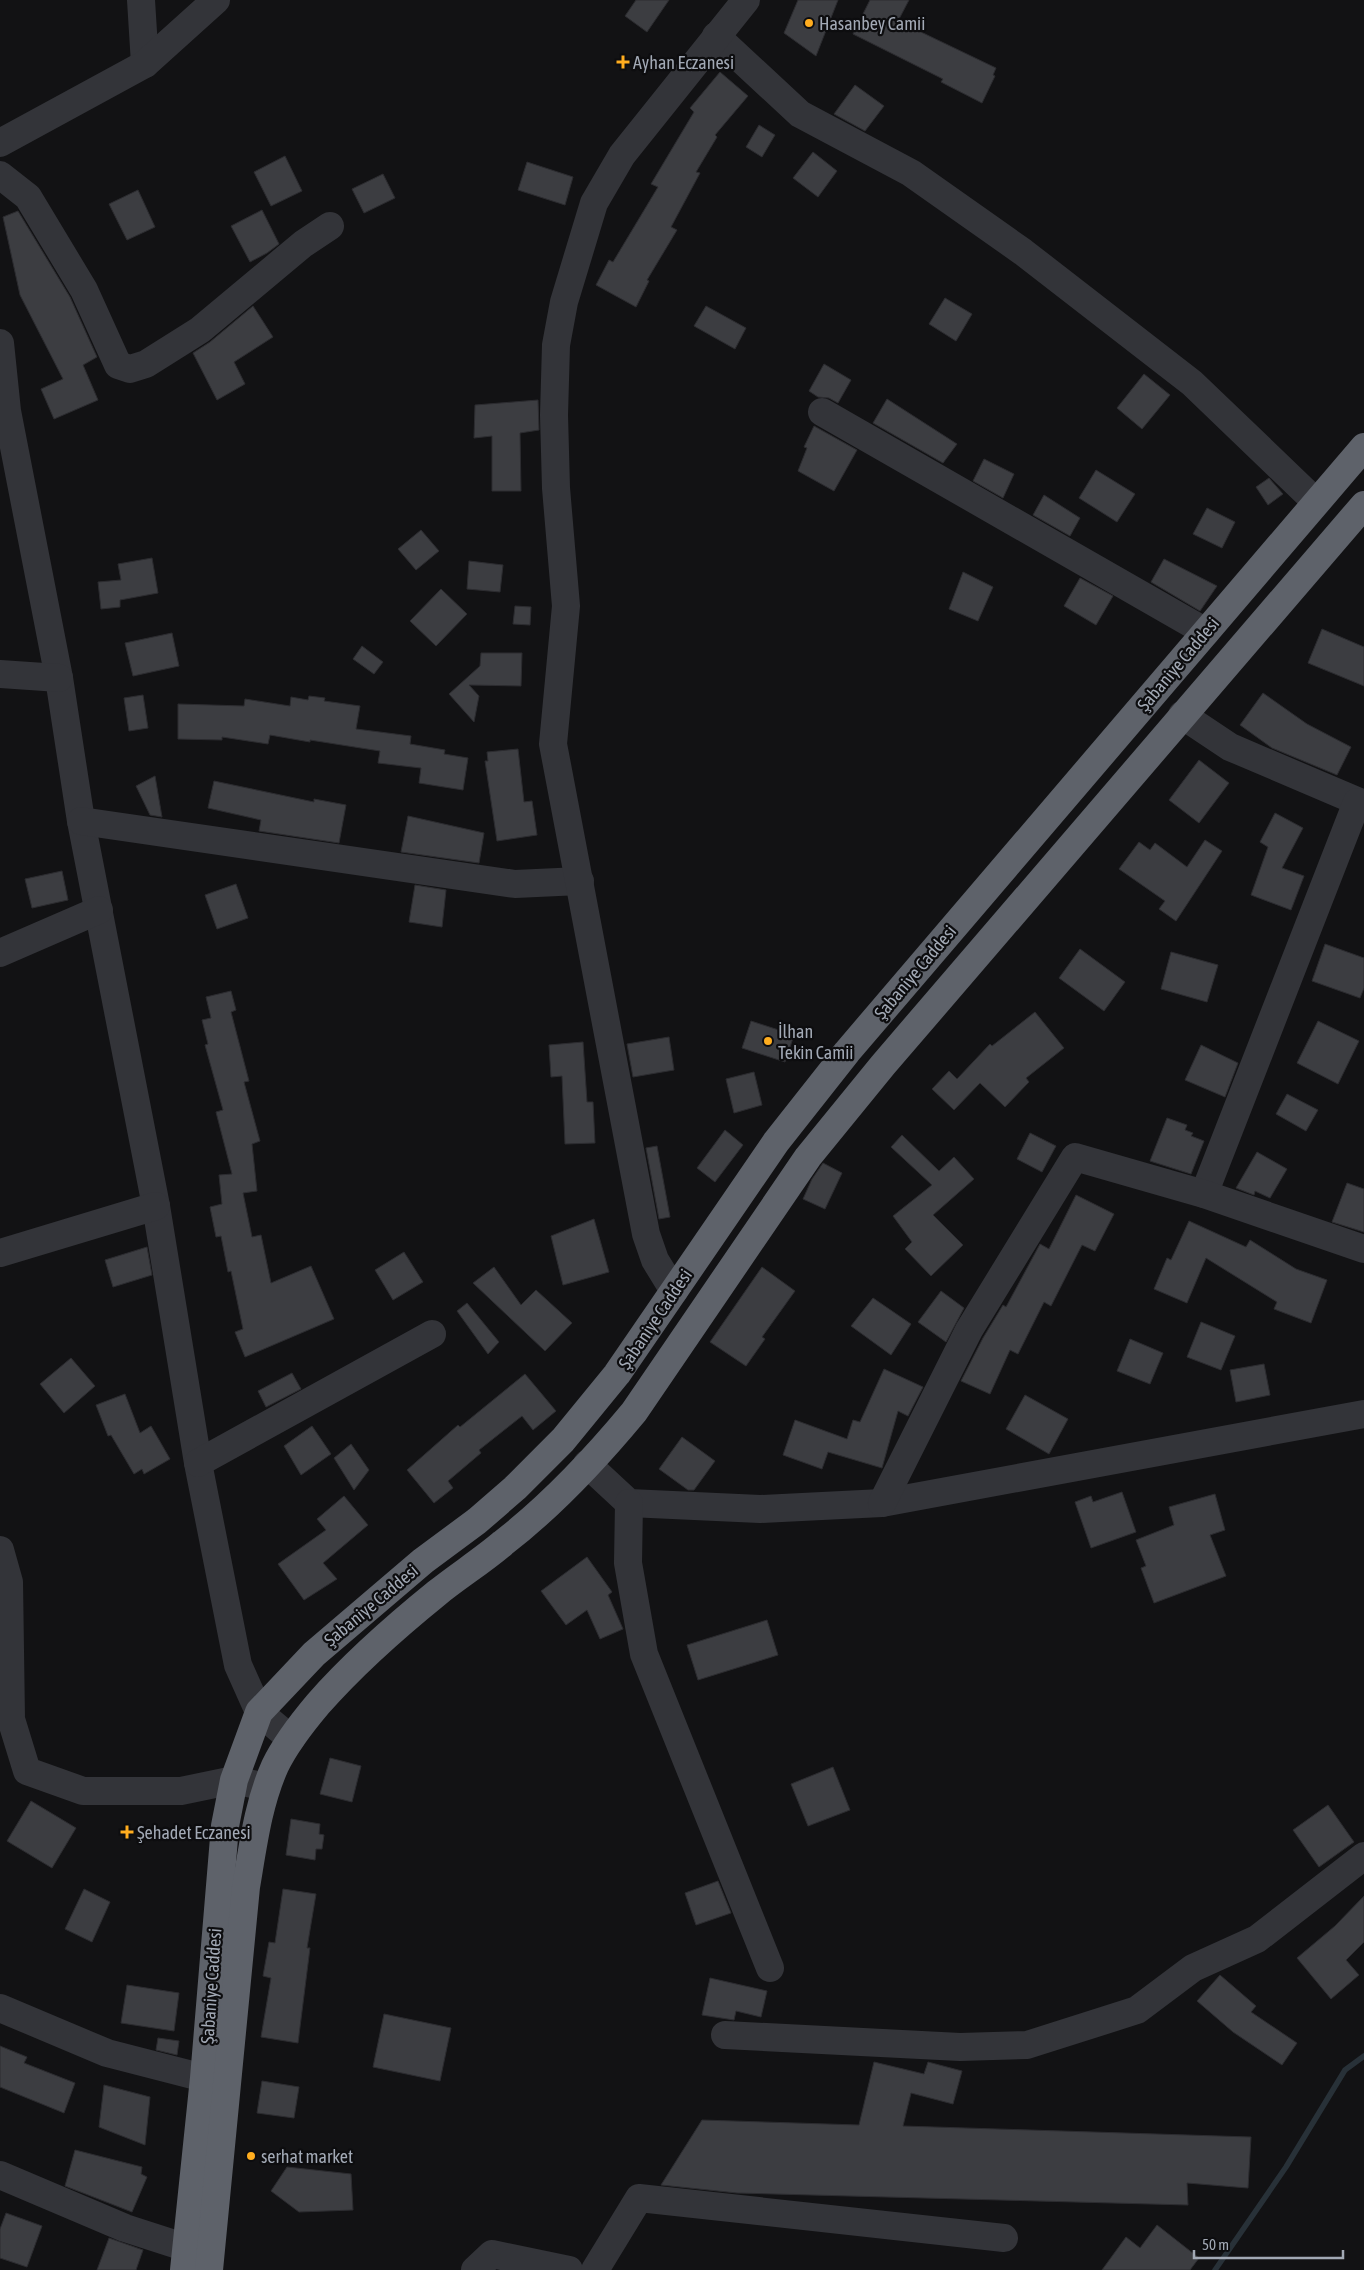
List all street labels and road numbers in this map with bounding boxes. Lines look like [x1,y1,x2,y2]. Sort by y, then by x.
street label: Şabaniye Caddesi [1133,613,1223,715]
street label: Şabaniye Caddesi [870,921,960,1023]
street label: Şabaniye Caddesi [614,1265,696,1373]
street label: Şabaniye Caddesi [320,1560,422,1650]
street label: Şabaniye Caddesi [196,1928,226,2044]

